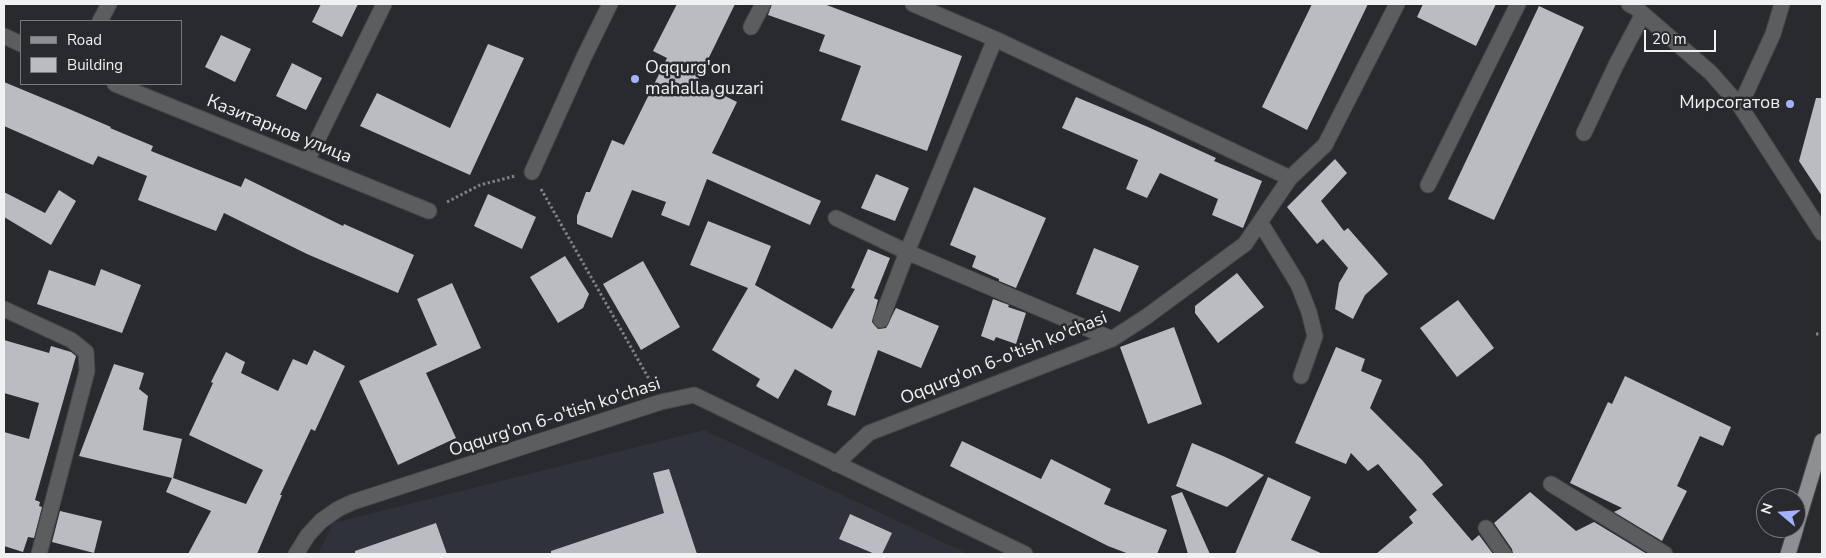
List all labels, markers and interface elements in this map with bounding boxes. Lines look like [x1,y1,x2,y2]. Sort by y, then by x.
legend [20,20,182,85]
scale bar [1646,20,1718,52]
text: 20 m [1652,29,1687,49]
text: Road [67,30,102,50]
text: Building [67,55,123,75]
place label: Oqqurg'on mahalla guzari [645,58,764,100]
marker: Oqqurg'on mahalla guzari [629,73,641,85]
street label: Казитарнов улица [203,91,355,169]
place label: Мирсогатов [1679,93,1780,115]
marker: Мирсогатов [1784,98,1796,110]
street label: Oqqurg'on 6-o'tish ko'chasi [898,308,1110,410]
street label: Oqqurg'on 6-o'tish ko'chasi [447,374,663,462]
north arrow [1756,488,1806,538]
text: N [1757,501,1778,516]

